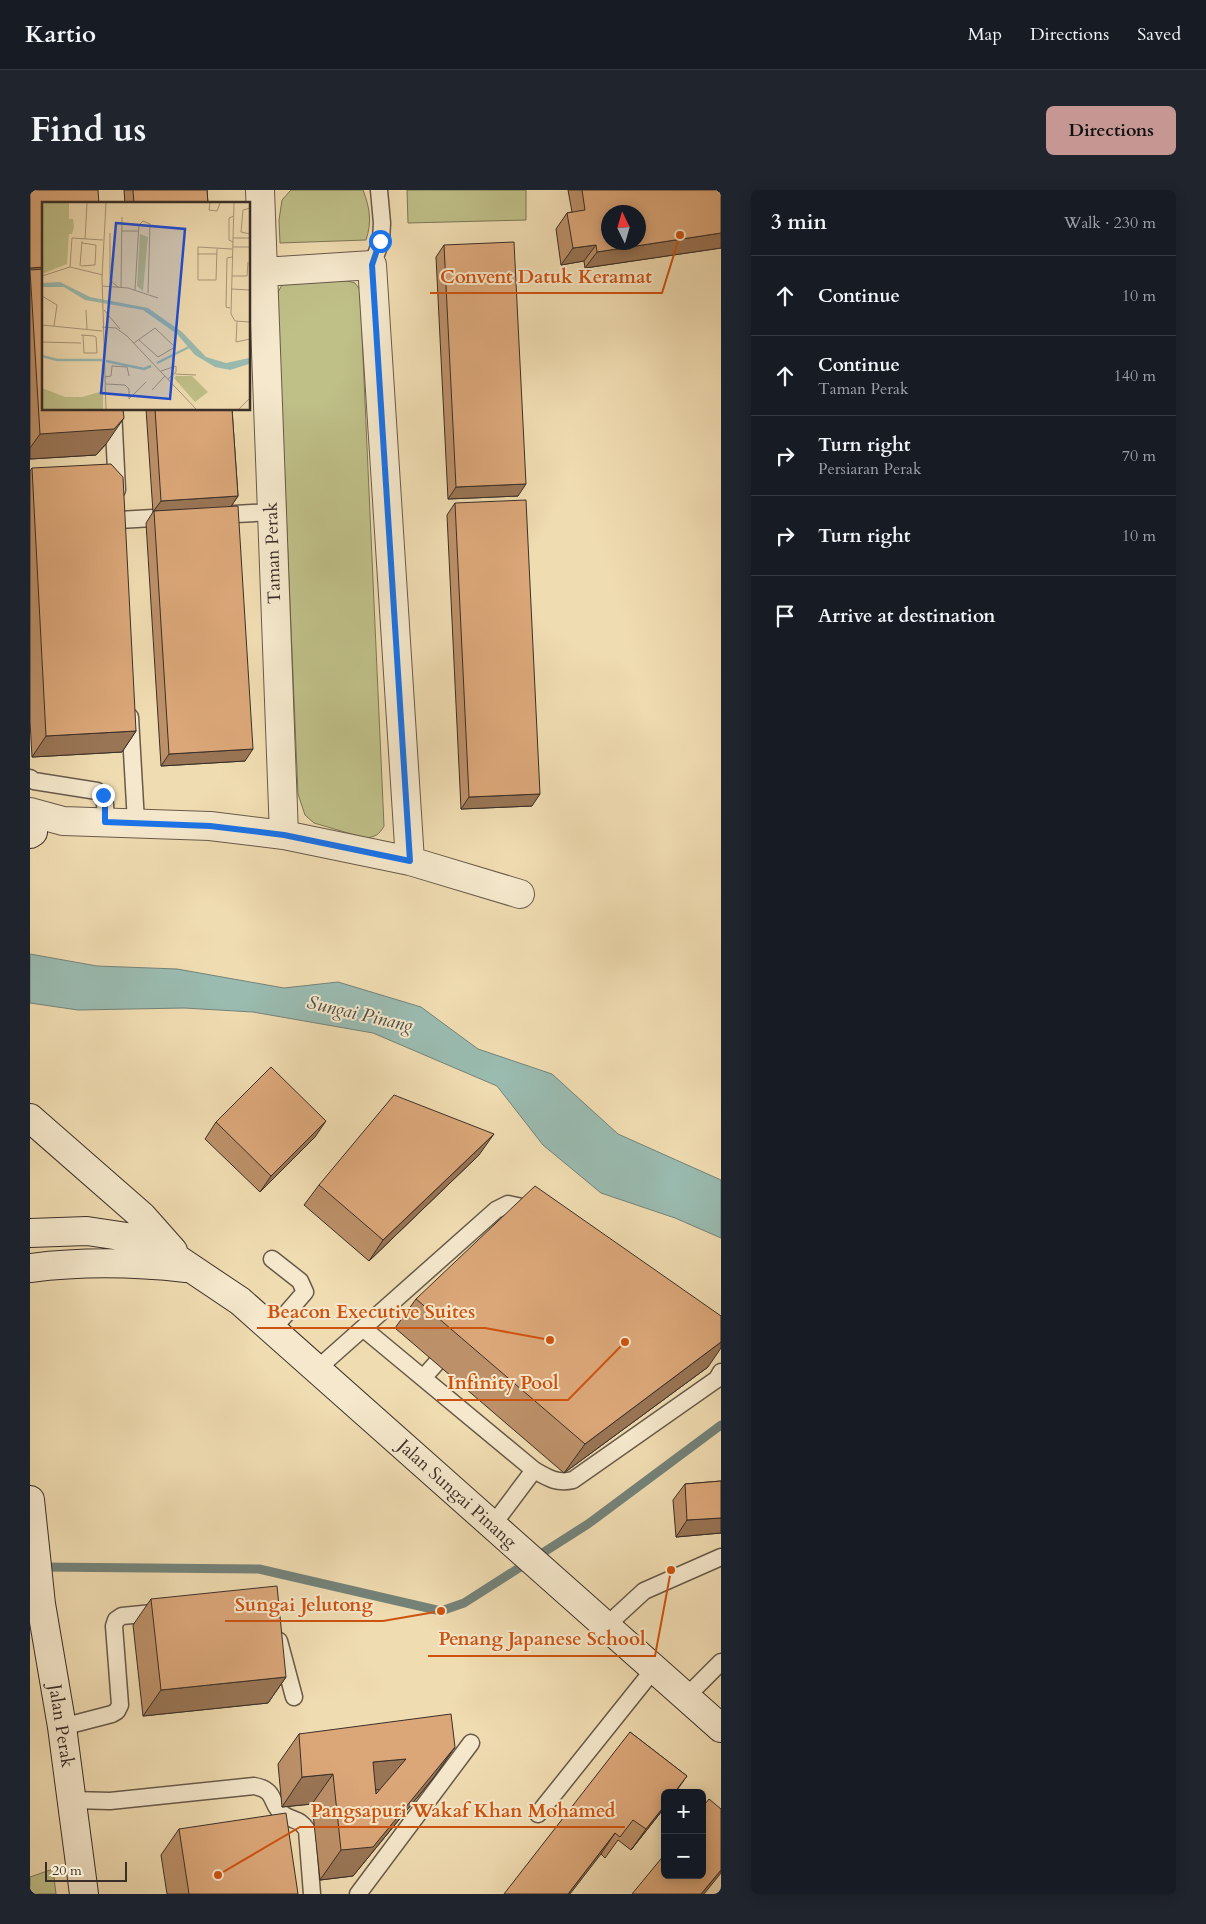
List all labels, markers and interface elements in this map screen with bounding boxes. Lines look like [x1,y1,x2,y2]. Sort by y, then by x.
text: Kartio [25,18,96,51]
text: Map [968,22,1002,47]
text: Directions [1030,22,1109,47]
text: Saved [1137,22,1181,47]
text: Find us [30,106,146,154]
button: Directions [1046,106,1176,155]
inset map [42,202,250,410]
north arrow [601,205,646,250]
text: 3 min [771,208,827,237]
text: Walk · 230 m [1064,212,1156,234]
route start [369,230,392,253]
callout: Convent Datuk Keramat [430,259,662,293]
text: Convent Datuk Keramat [440,264,652,290]
icon: ahead [771,282,799,310]
text: Continue [818,283,900,309]
text: 10 m [1122,285,1156,307]
text: Continue [818,352,900,378]
icon: ahead [771,362,799,390]
text: 140 m [1114,365,1156,387]
text: Taman Perak [818,378,909,400]
text: Turn right [818,432,910,458]
icon: right [771,442,799,470]
text: 70 m [1122,445,1156,467]
text: Persiaran Perak [818,458,922,480]
street label: Taman Perak [259,501,287,604]
icon: right [771,522,799,550]
text: Turn right [818,523,910,549]
text: 10 m [1122,525,1156,547]
icon: arrive [771,602,799,630]
text: Arrive at destination [818,603,995,629]
route end [92,784,115,807]
water label: Sungai Pinang [304,989,416,1039]
callout: Beacon Executive Suites [257,1294,485,1328]
text: Beacon Executive Suites [267,1299,475,1325]
callout: Infinity Pool [437,1366,568,1400]
text: Infinity Pool [447,1370,559,1396]
street label: Jalan Sungai Pinang [390,1432,523,1555]
callout: Sungai Jelutong [225,1587,383,1621]
text: Sungai Jelutong [235,1592,374,1618]
callout: Penang Japanese School [428,1622,655,1656]
text: Penang Japanese School [438,1626,646,1652]
street label: Jalan Perak [42,1680,80,1770]
map controls [661,1789,706,1879]
button: + [661,1789,706,1834]
callout: Pangsapuri Wakaf Khan Mohamed [300,1793,625,1827]
text: Pangsapuri Wakaf Khan Mohamed [311,1798,616,1824]
button: − [661,1834,706,1879]
scale bar [45,1859,128,1882]
text: 20 m [52,1861,82,1880]

